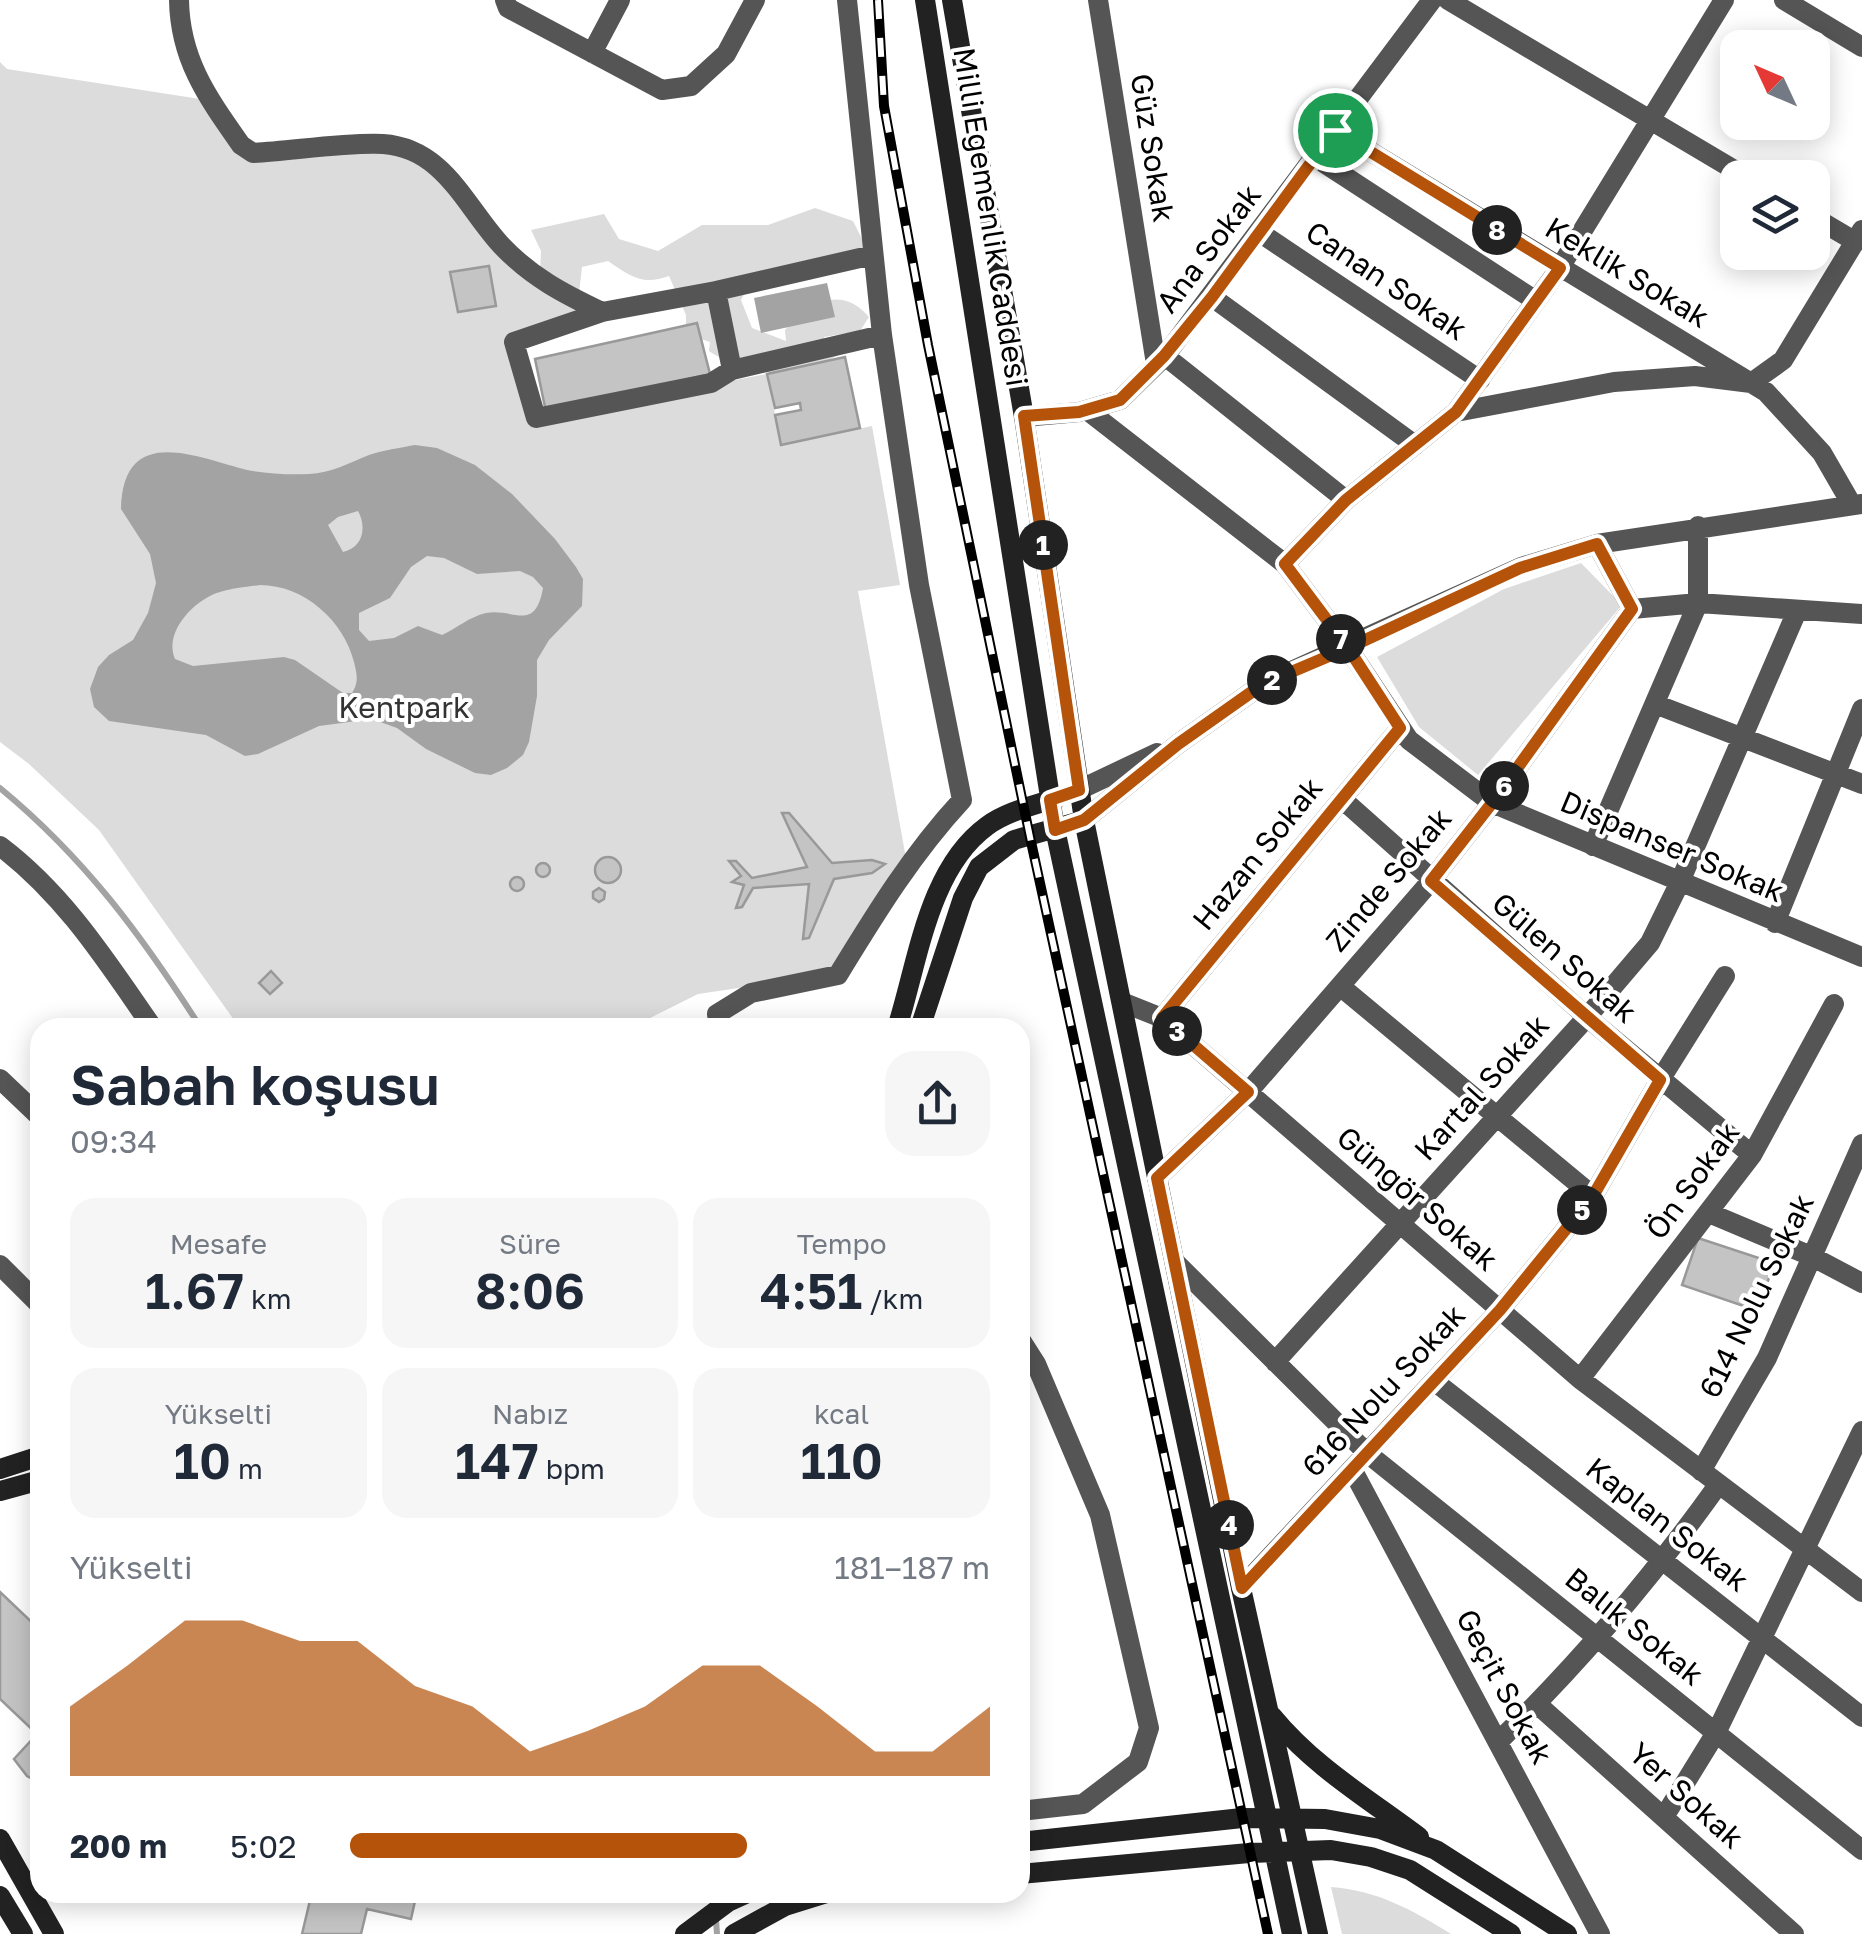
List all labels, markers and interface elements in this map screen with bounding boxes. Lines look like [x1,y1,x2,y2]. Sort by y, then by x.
north arrow [1720,30,1830,140]
map controls [1720,30,1830,270]
street label: Milli Egemenlik Caddesi [946,45,1036,389]
street label: Güz Sokak [1123,71,1182,225]
pin [1293,88,1378,173]
icon: arrive [1308,103,1363,158]
button: layers [1720,160,1830,270]
street label: Ana Sokak [1148,177,1268,319]
pin: 8 [1472,205,1522,255]
street label: Keklik Sokak [1539,209,1716,335]
street label: Canan Sokak [1299,213,1474,347]
text: 8 [1488,213,1506,246]
pin: 1 [1018,520,1068,570]
text: 1 [1036,528,1050,561]
pin: 7 [1316,614,1366,664]
text: 7 [1333,622,1349,655]
pin: 2 [1247,655,1297,705]
text: 2 [1263,663,1281,696]
park label: Kentpark [338,689,470,725]
pin: 6 [1479,761,1529,811]
text: 6 [1495,769,1513,802]
street label: Hazan Sokak [1185,770,1330,937]
street label: Dispanser Sokak [1555,783,1789,909]
street label: Zinde Sokak [1318,800,1458,958]
street label: Gülen Sokak [1485,885,1644,1030]
pin: 3 [1152,1006,1202,1056]
street label: Kartal Sokak [1407,1007,1556,1168]
text: 3 [1168,1014,1186,1047]
text: Sabah koşusu [70,1051,440,1117]
button: share [885,1051,990,1156]
street label: Ön Sokak [1638,1115,1747,1246]
street label: Güngör Sokak [1330,1119,1505,1278]
text: 09:34 [70,1122,157,1160]
pin: 5 [1557,1185,1607,1235]
street label: 614 Nolu Sokak [1691,1188,1821,1403]
text: 5 [1573,1193,1591,1226]
text: Mesafe [170,1227,267,1260]
text: Süre [499,1227,561,1260]
text: Tempo [797,1227,887,1260]
text: 1.67 [145,1260,244,1320]
text: 8:06 [475,1260,585,1320]
text: 4:51 [760,1260,862,1320]
text: km [244,1282,292,1315]
text: /km [862,1282,923,1315]
street label: 616 Nolu Sokak [1294,1297,1472,1484]
text: Yükselti [165,1397,272,1430]
text: Nabız [492,1397,568,1430]
text: kcal [814,1397,869,1430]
text: 10 [174,1430,231,1490]
text: 147 [455,1430,539,1490]
text: 110 [800,1430,883,1490]
street label: Kaplan Sokak [1579,1450,1756,1599]
text: m [231,1452,263,1485]
text: bpm [539,1452,605,1485]
pin: 4 [1204,1500,1254,1550]
text: 4 [1220,1508,1238,1541]
text: Yükselti [70,1548,193,1586]
text: 181–187 m [834,1548,990,1586]
street label: Balık Sokak [1558,1560,1711,1693]
street label: Geçit Sokak [1449,1603,1561,1770]
street label: Yer Sokak [1622,1735,1751,1856]
text: 200 m [70,1827,167,1865]
text: 5:02 [230,1827,297,1865]

